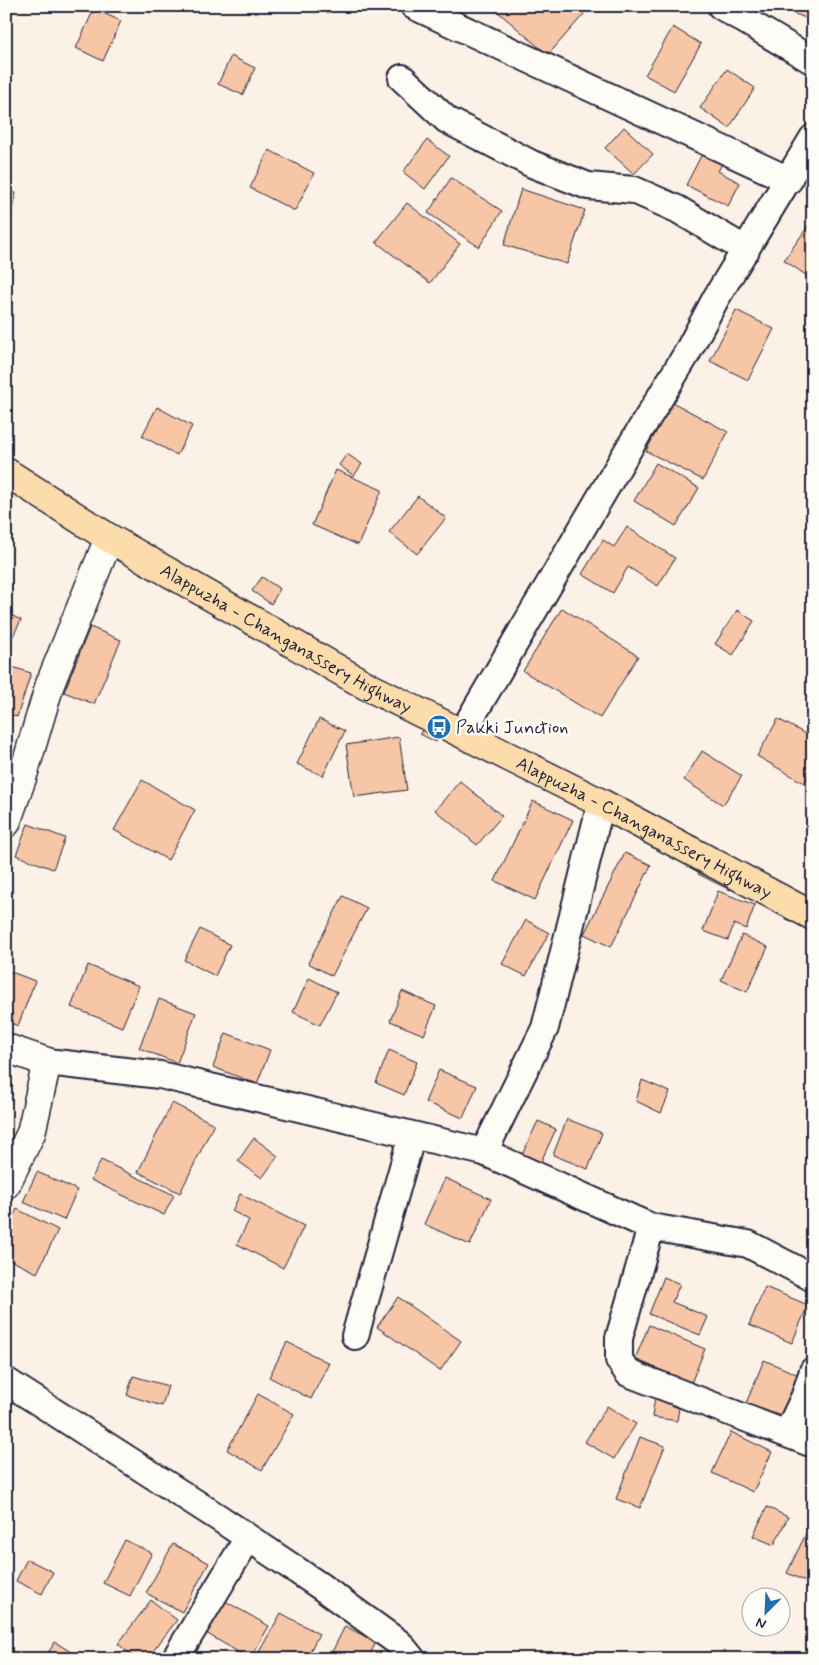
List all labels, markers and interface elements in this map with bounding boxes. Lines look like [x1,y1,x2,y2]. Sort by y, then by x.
street label: Alappuzha - Changanassery Highway [155,559,416,720]
bus stop icon: Pakki Junction [426,714,452,740]
place label: Pakki Junction [456,716,568,740]
street label: Alappuzha - Changanassery Highway [512,752,776,905]
north arrow [742,1588,792,1638]
text: N [753,1613,769,1633]

